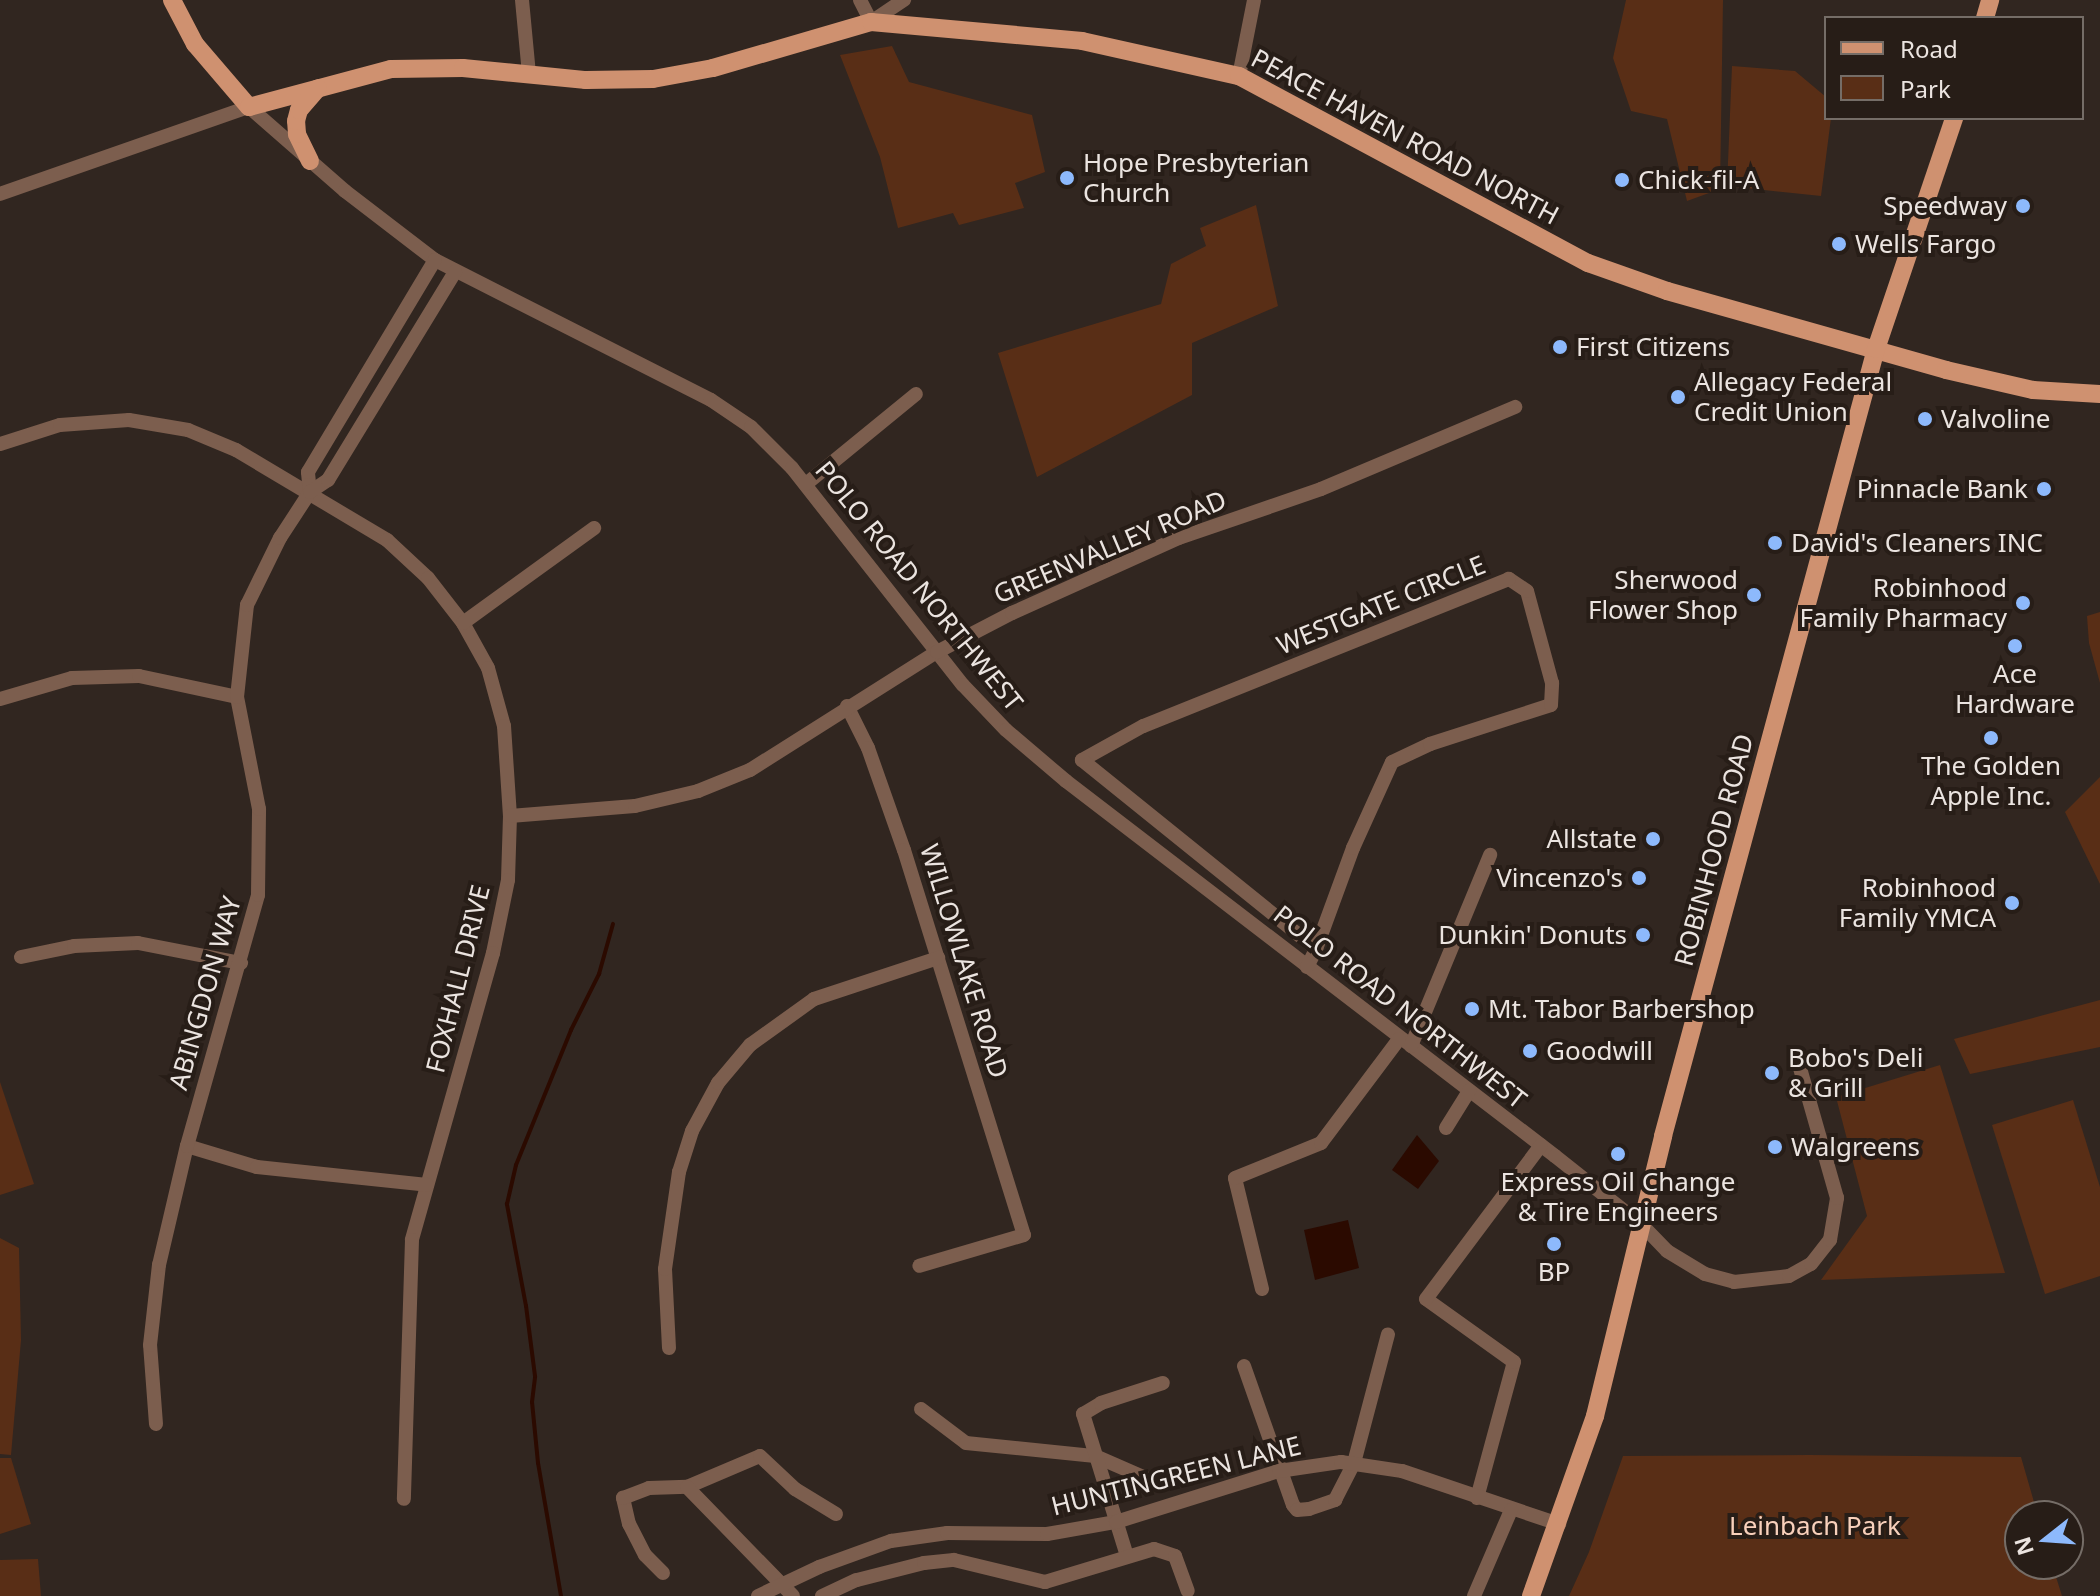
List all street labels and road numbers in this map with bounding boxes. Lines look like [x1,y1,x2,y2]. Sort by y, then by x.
street label: PEACE HAVEN ROAD NORTH [1246,43,1564,231]
street label: POLO ROAD NORTHWEST [809,455,1029,717]
street label: GREENVALLEY ROAD [989,484,1231,610]
street label: WESTGATE CIRCLE [1272,549,1490,661]
street label: ROBINHOOD ROAD [1668,730,1760,970]
street label: WILLOWLAKE ROAD [914,840,1014,1082]
street label: FOXHALL DRIVE [420,882,496,1076]
street label: ABINGDON WAY [162,893,248,1093]
street label: POLO ROAD NORTHWEST [1268,899,1532,1115]
street label: HUNTINGREEN LANE [1048,1430,1304,1522]

